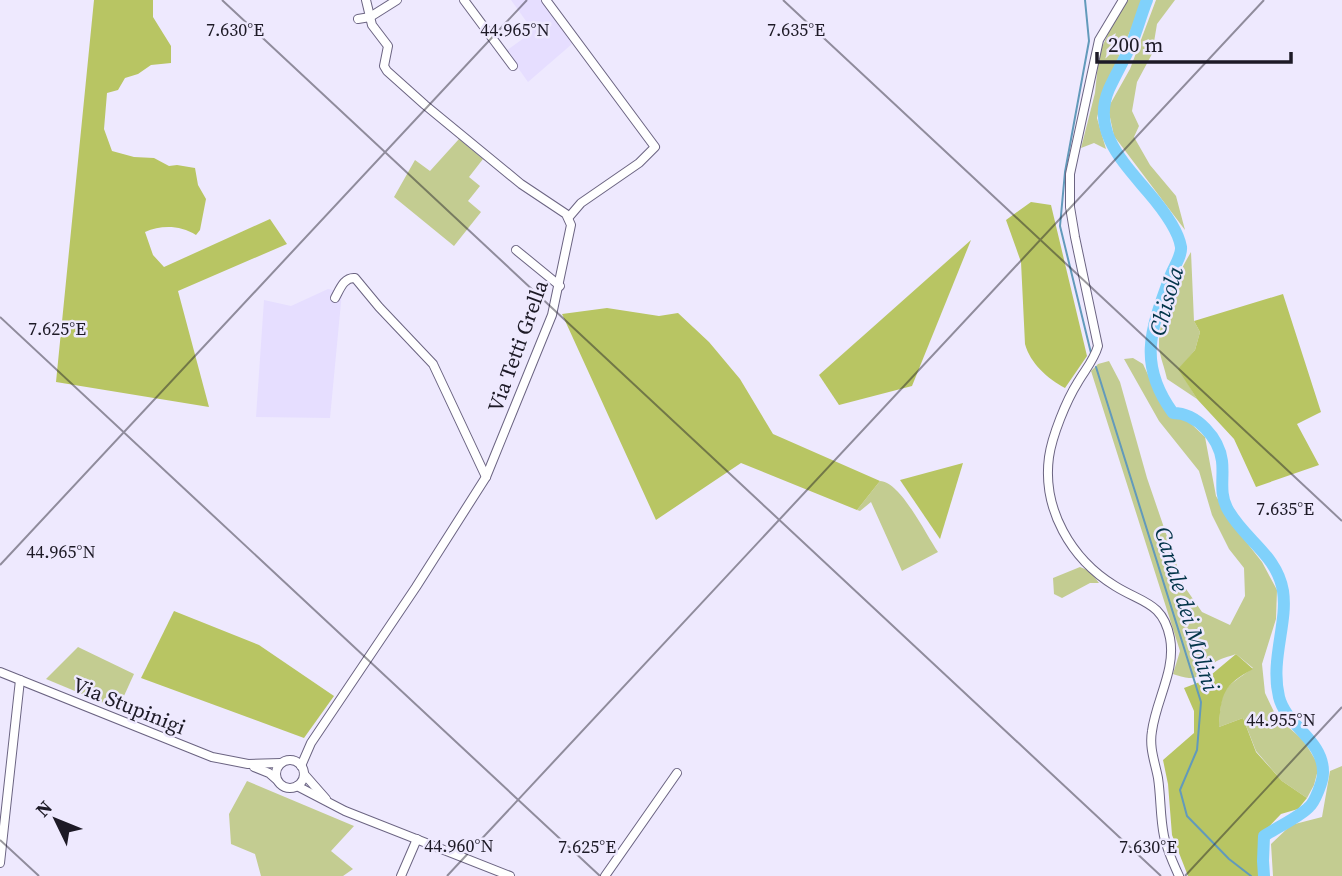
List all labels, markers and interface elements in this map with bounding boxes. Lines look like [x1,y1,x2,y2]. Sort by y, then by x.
text: 7.630°E [206,17,264,42]
text: 44.965°N [480,17,550,42]
text: 7.635°E [767,17,825,42]
scale bar [1097,21,1291,65]
text: 200 m [1108,30,1163,59]
water label: Chisola [1141,263,1191,339]
street label: Via Tetti Grella [480,276,555,416]
text: 7.625°E [28,316,86,341]
text: 7.635°E [1256,496,1314,521]
water label: Canale dei Molini [1147,523,1227,695]
text: 44.965°N [26,539,96,564]
street label: Via Stupinigi [68,670,190,741]
text: 44.955°N [1246,707,1316,732]
north arrow [21,785,91,855]
text: N [29,794,58,822]
text: 44.960°N [424,833,494,858]
text: 7.625°E [558,834,616,859]
text: 7.630°E [1119,834,1177,859]

